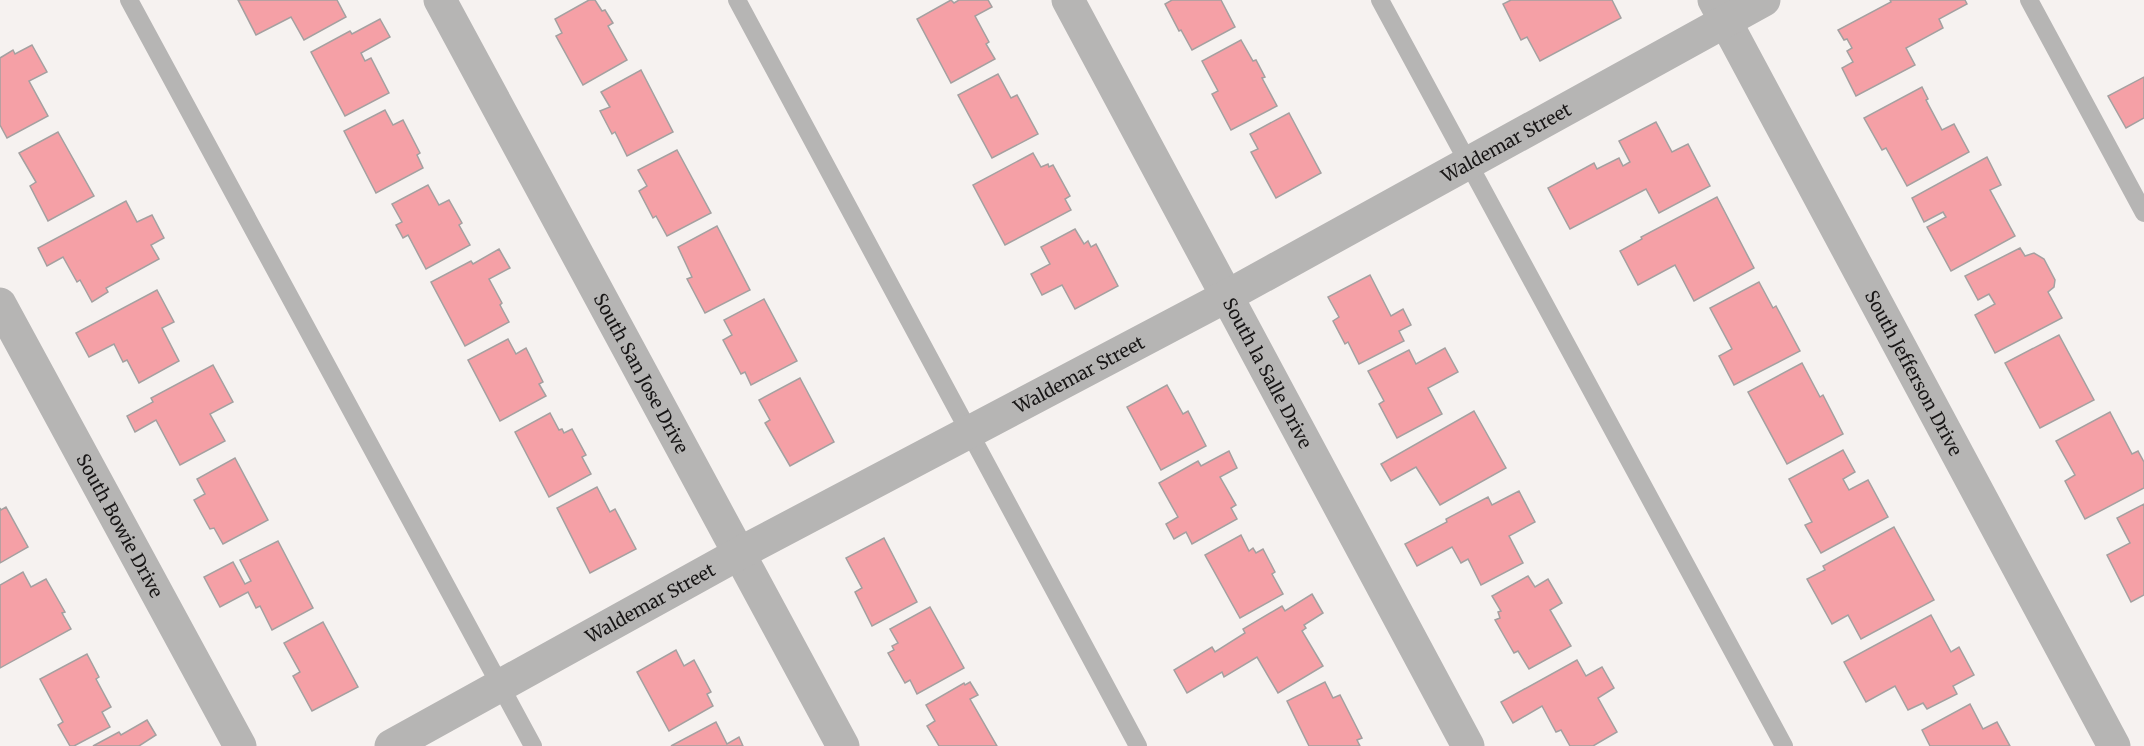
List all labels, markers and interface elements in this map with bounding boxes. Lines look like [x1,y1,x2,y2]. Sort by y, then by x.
street label: Waldemar Street [1436,97,1575,188]
street label: South Jefferson Drive [1860,286,1968,460]
street label: South San Jose Drive [589,289,694,457]
street label: South la Salle Drive [1218,294,1318,452]
street label: Waldemar Street [1009,330,1148,418]
street label: South Bowie Drive [72,450,169,601]
street label: Waldemar Street [580,558,719,648]

